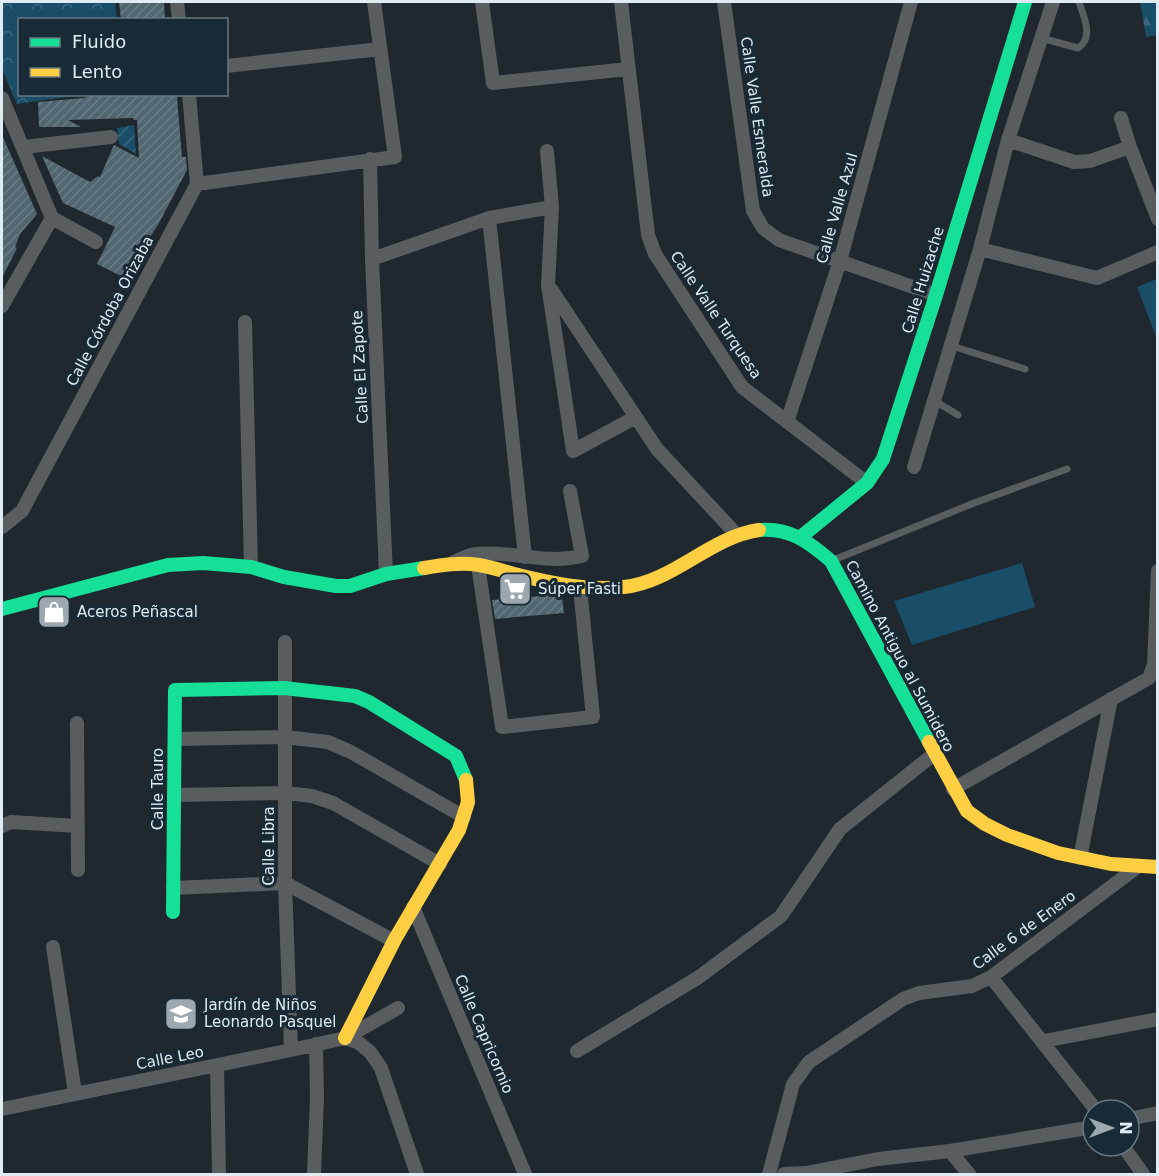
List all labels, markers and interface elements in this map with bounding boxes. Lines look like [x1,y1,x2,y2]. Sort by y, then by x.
legend [18,18,228,96]
text: Fluido [72,31,126,52]
street label: Calle Valle Esmeralda [737,36,777,198]
text: Lento [72,61,122,82]
street label: Calle Valle Azul [813,151,861,265]
street label: Calle Huizache [898,224,948,336]
street label: Calle Córdoba Orizaba [63,233,157,389]
street label: Calle Valle Turquesa [667,248,765,382]
street label: Calle El Zapote [348,310,372,424]
street label: Camino Antiguo al Sumidero [842,557,958,755]
supermarket icon: Súper Fasti [497,571,533,607]
place label: Súper Fasti [538,580,621,598]
shop icon: Aceros Peñascal [36,594,72,630]
place label: Aceros Peñascal [77,603,198,621]
street label: Calle Tauro [149,748,167,830]
street label: Calle Libra [260,806,278,886]
street label: Calle 6 de Enero [969,887,1079,973]
street label: Calle Capricornio [451,972,517,1096]
school or university icon: Jardín de Niños Leonardo Pasquel [163,996,199,1032]
place label: Jardín de Niños Leonardo Pasquel [203,996,336,1031]
street label: Calle Leo [135,1043,205,1073]
north arrow [1081,1098,1141,1158]
text: N [1116,1121,1135,1135]

